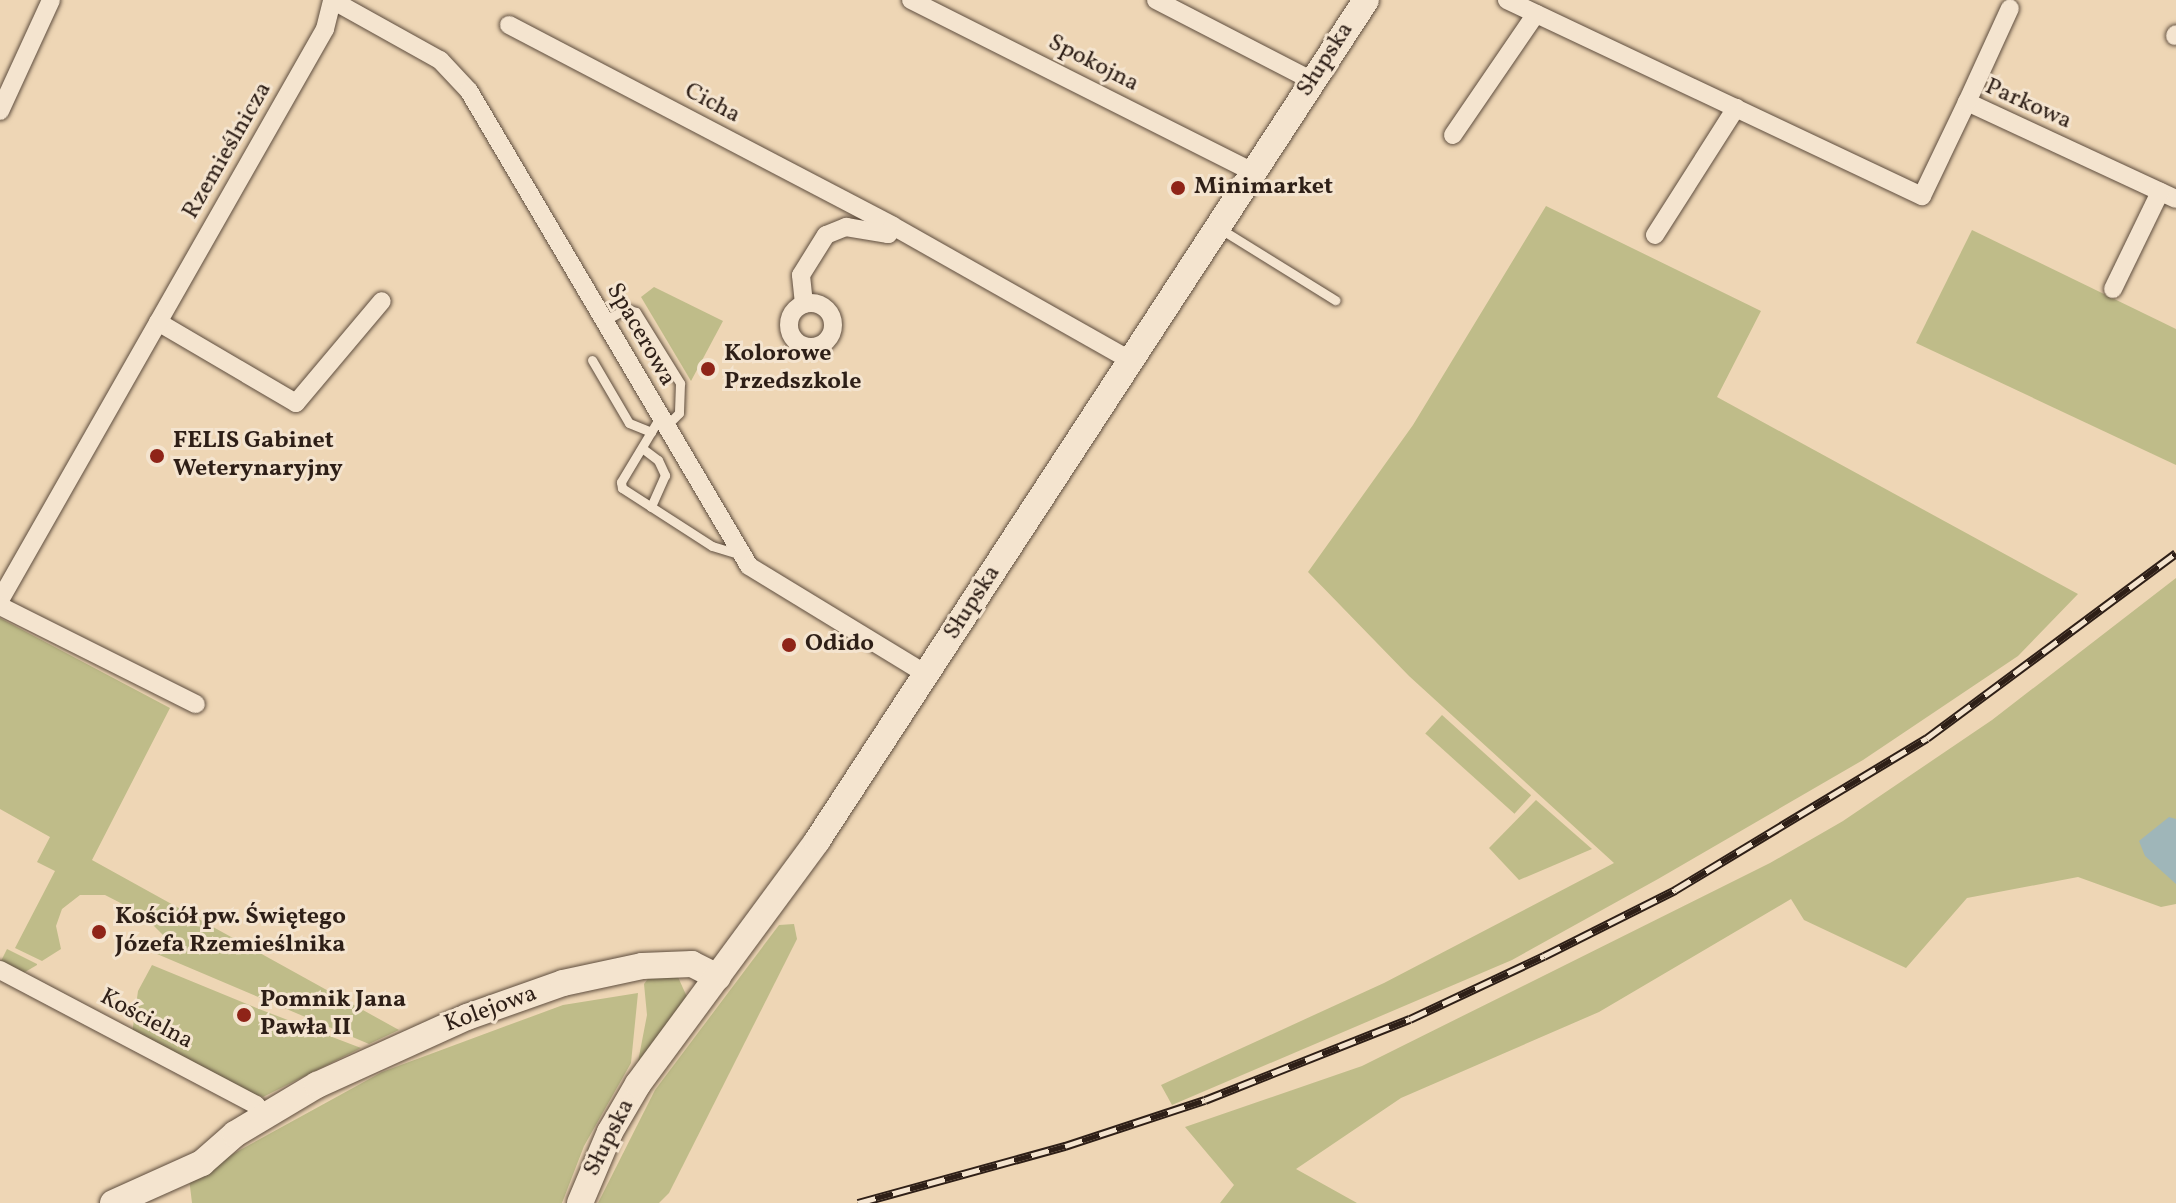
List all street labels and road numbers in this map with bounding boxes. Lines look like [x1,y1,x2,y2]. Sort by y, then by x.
street label: Słupska [1291,17,1361,103]
street label: Spokojna [1043,29,1143,99]
street label: Parkowa [1980,73,2076,137]
street label: Rzemieślnicza [177,77,279,225]
street label: Cicha [679,77,745,131]
street label: Spacerowa [599,278,681,392]
street label: Słupska [938,560,1008,646]
street label: Kolejowa [441,980,541,1040]
street label: Kościelna [95,984,197,1056]
street label: Słupska [578,1094,642,1182]

